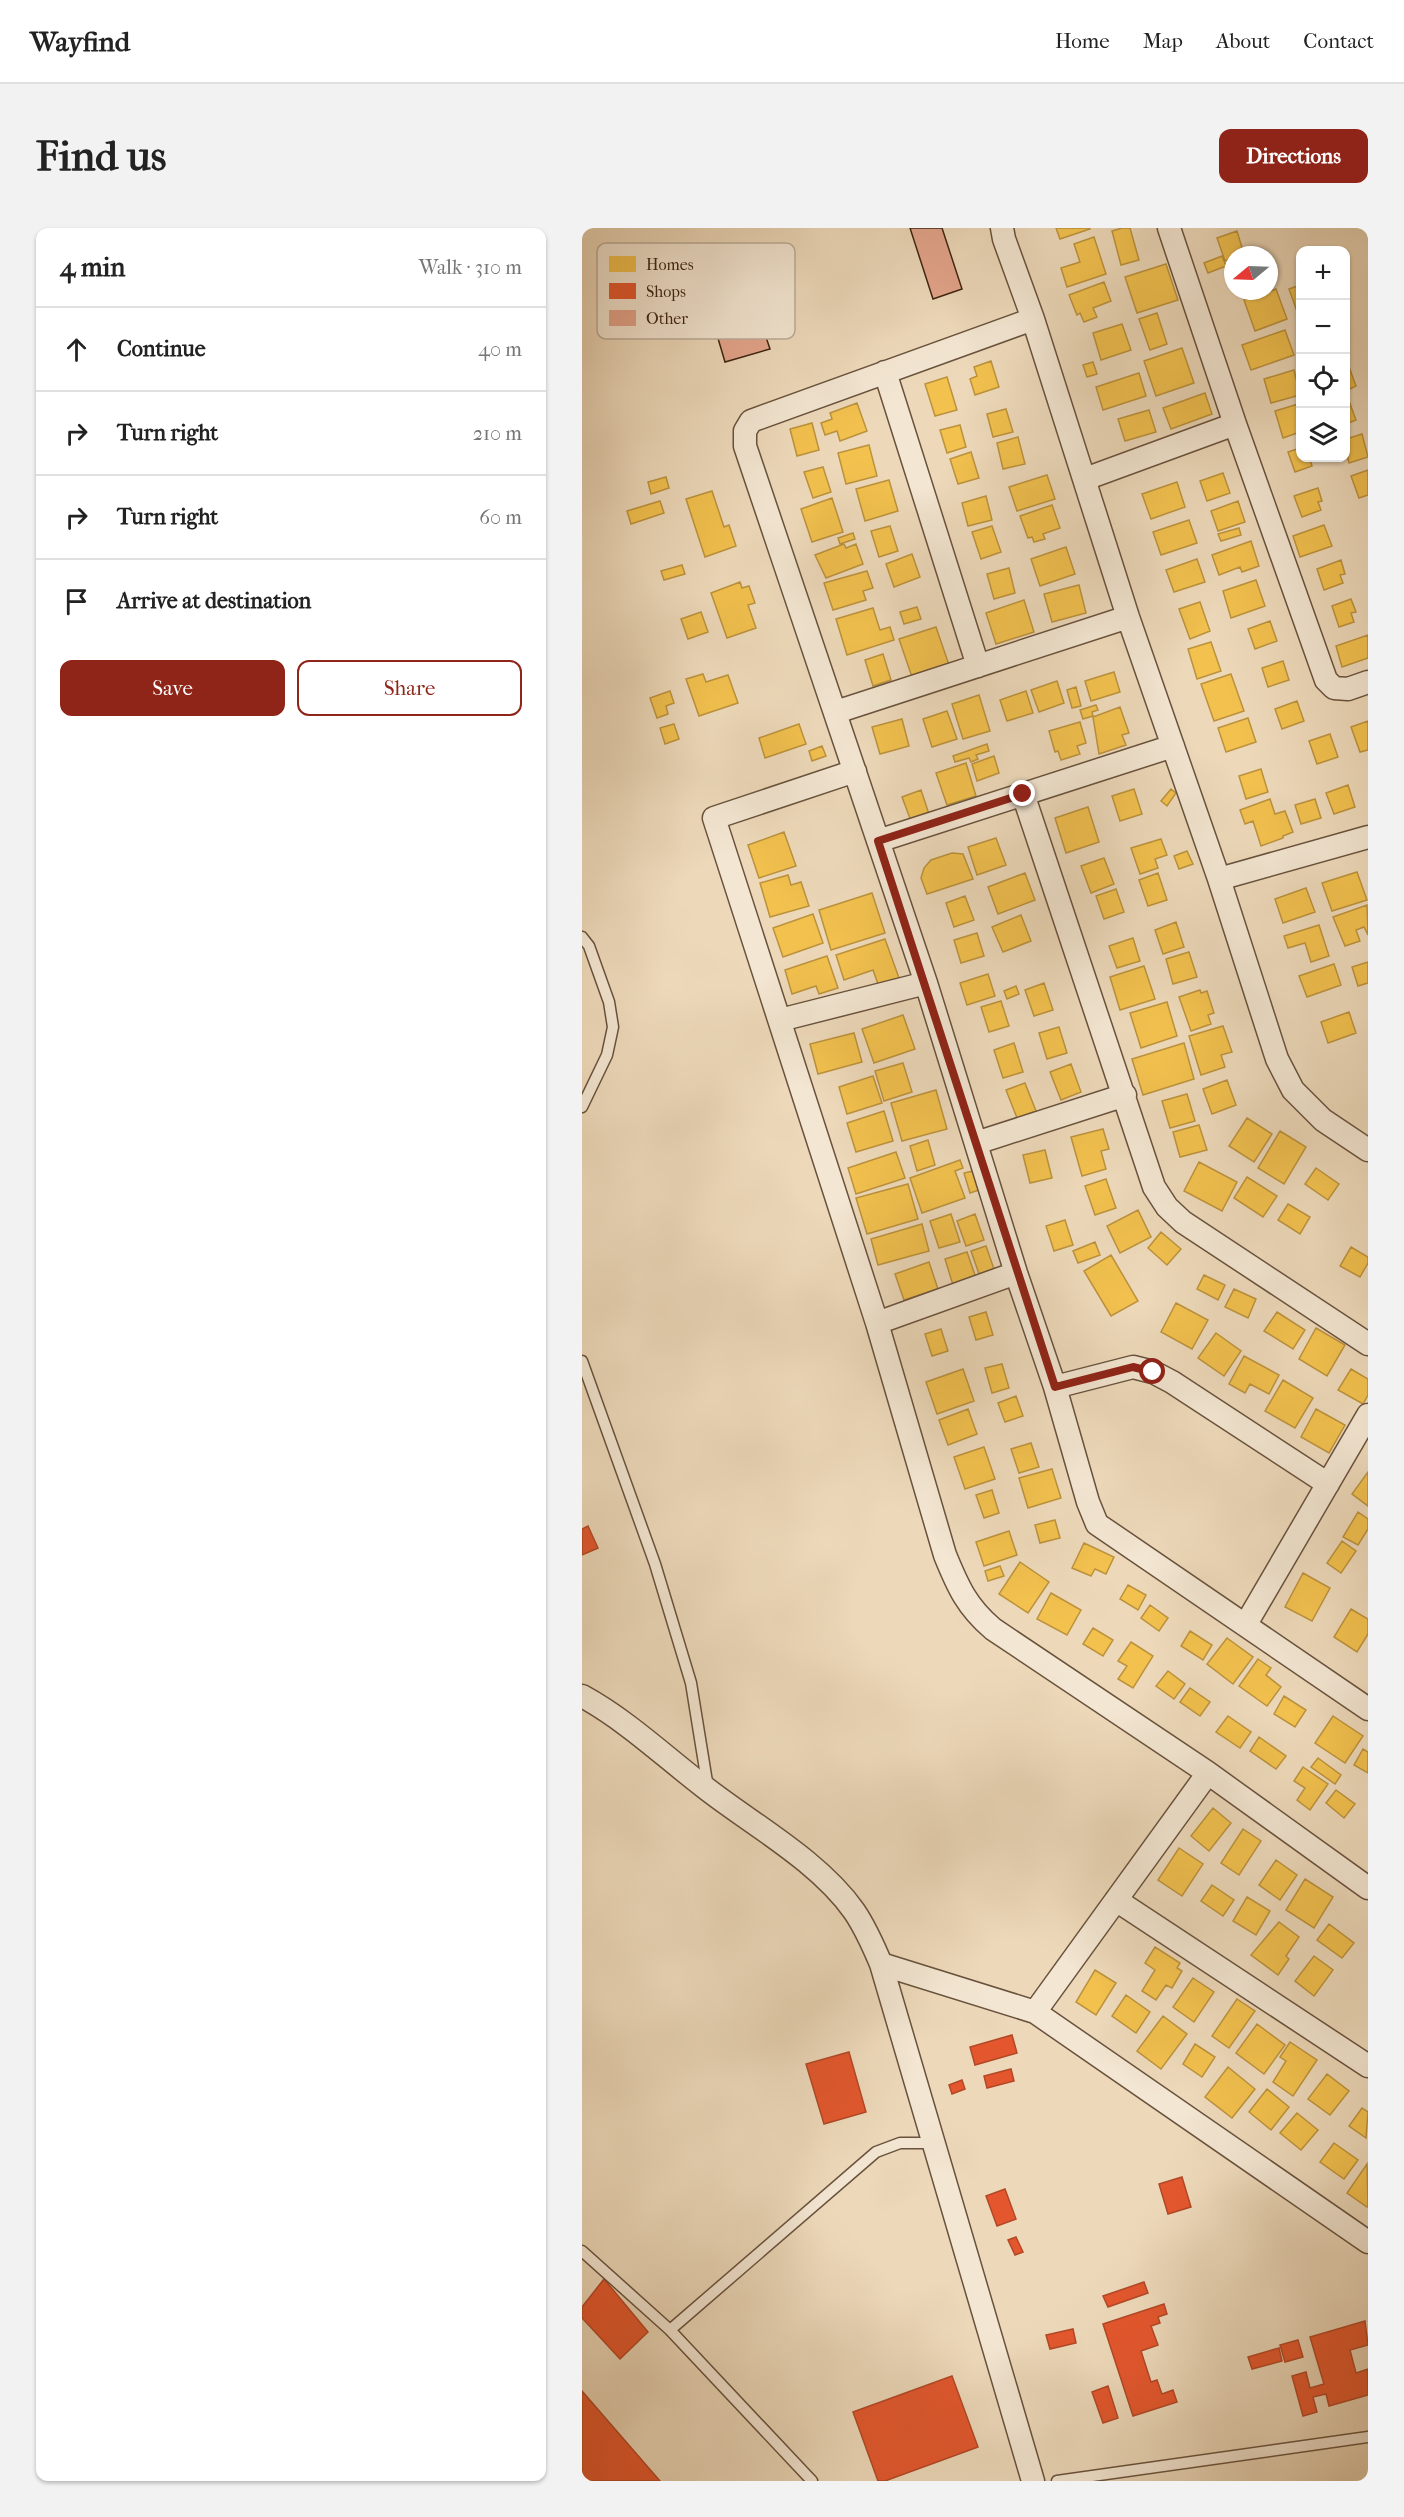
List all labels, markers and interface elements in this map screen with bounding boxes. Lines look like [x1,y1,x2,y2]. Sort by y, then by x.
text: Wayfind [30,25,130,58]
text: Home [1055,29,1110,53]
text: Map [1143,29,1183,53]
text: About [1216,29,1270,53]
text: Contact [1303,29,1374,53]
button: Directions [1219,129,1368,183]
text: Find us [36,132,166,181]
legend [597,243,795,339]
north arrow [1224,246,1278,300]
map controls [1296,246,1350,462]
button: + [1296,246,1350,300]
text: 4 min [60,252,125,283]
text: Homes [646,255,694,274]
text: Walk · 310 m [419,256,522,279]
text: Shops [646,282,686,301]
button: − [1296,300,1350,354]
text: Other [646,309,688,328]
icon: ahead [60,333,93,366]
text: Continue [117,336,206,362]
text: 40 m [478,338,522,361]
button: locate [1296,354,1350,408]
button: layers [1296,408,1350,462]
icon: right [60,417,93,450]
text: Turn right [117,420,218,446]
text: 210 m [473,422,522,445]
icon: right [60,501,93,534]
text: Turn right [117,504,218,530]
text: 60 m [479,506,522,529]
icon: arrive [60,585,93,618]
text: Arrive at destination [117,588,311,614]
button: Save [60,660,285,716]
button: Share [297,660,522,716]
route end [1009,780,1035,806]
route start [1139,1358,1165,1384]

